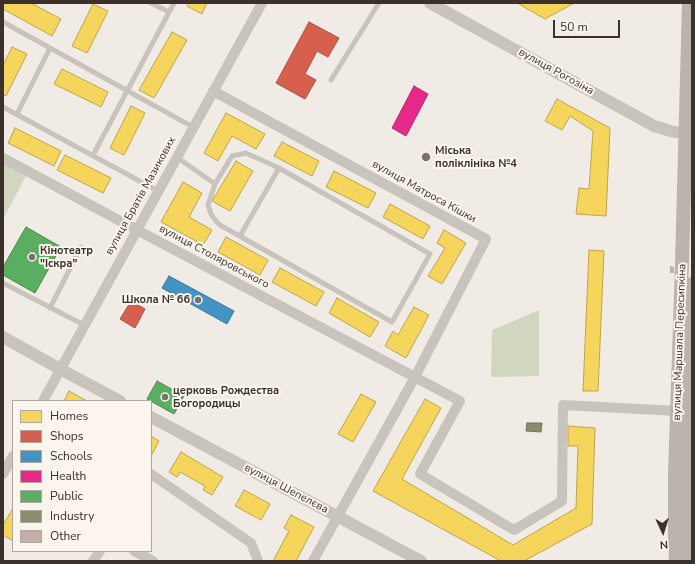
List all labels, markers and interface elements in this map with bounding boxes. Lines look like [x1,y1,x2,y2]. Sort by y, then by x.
scale bar [555,12,622,38]
text: 50 m [560,19,588,35]
street label: вулиця Рогозіна [516,46,596,98]
street label: вулиця Братів Мазикових [103,135,179,257]
place label: Міська поліклініка №4 [435,144,517,170]
marker: Міська поліклініка №4 [420,151,432,163]
street label: вулиця Матроса Кішки [370,158,478,226]
street label: вулиця Столяровського [157,222,271,292]
place label: Кінотеатр "Іскра" [40,244,93,270]
marker: Кінотеатр "Іскра" [27,252,37,262]
street label: вулиця Маршала Пересипкіна [671,263,689,421]
place label: Школа № 66 [122,293,190,307]
marker: Школа № 66 [193,295,203,305]
place label: церковь Рождества Богородицы [173,384,279,410]
marker: церковь Рождества Богородицы [160,392,170,402]
legend [12,400,152,552]
text: Homes [50,408,88,424]
text: Shops [50,428,84,444]
text: Schools [50,448,92,464]
street label: вулиця Шепелєва [242,461,330,517]
text: Health [50,468,86,484]
text: Public [50,488,83,504]
text: Industry [50,508,94,524]
north arrow [643,512,683,552]
text: Other [50,528,81,544]
text: N [659,537,669,552]

